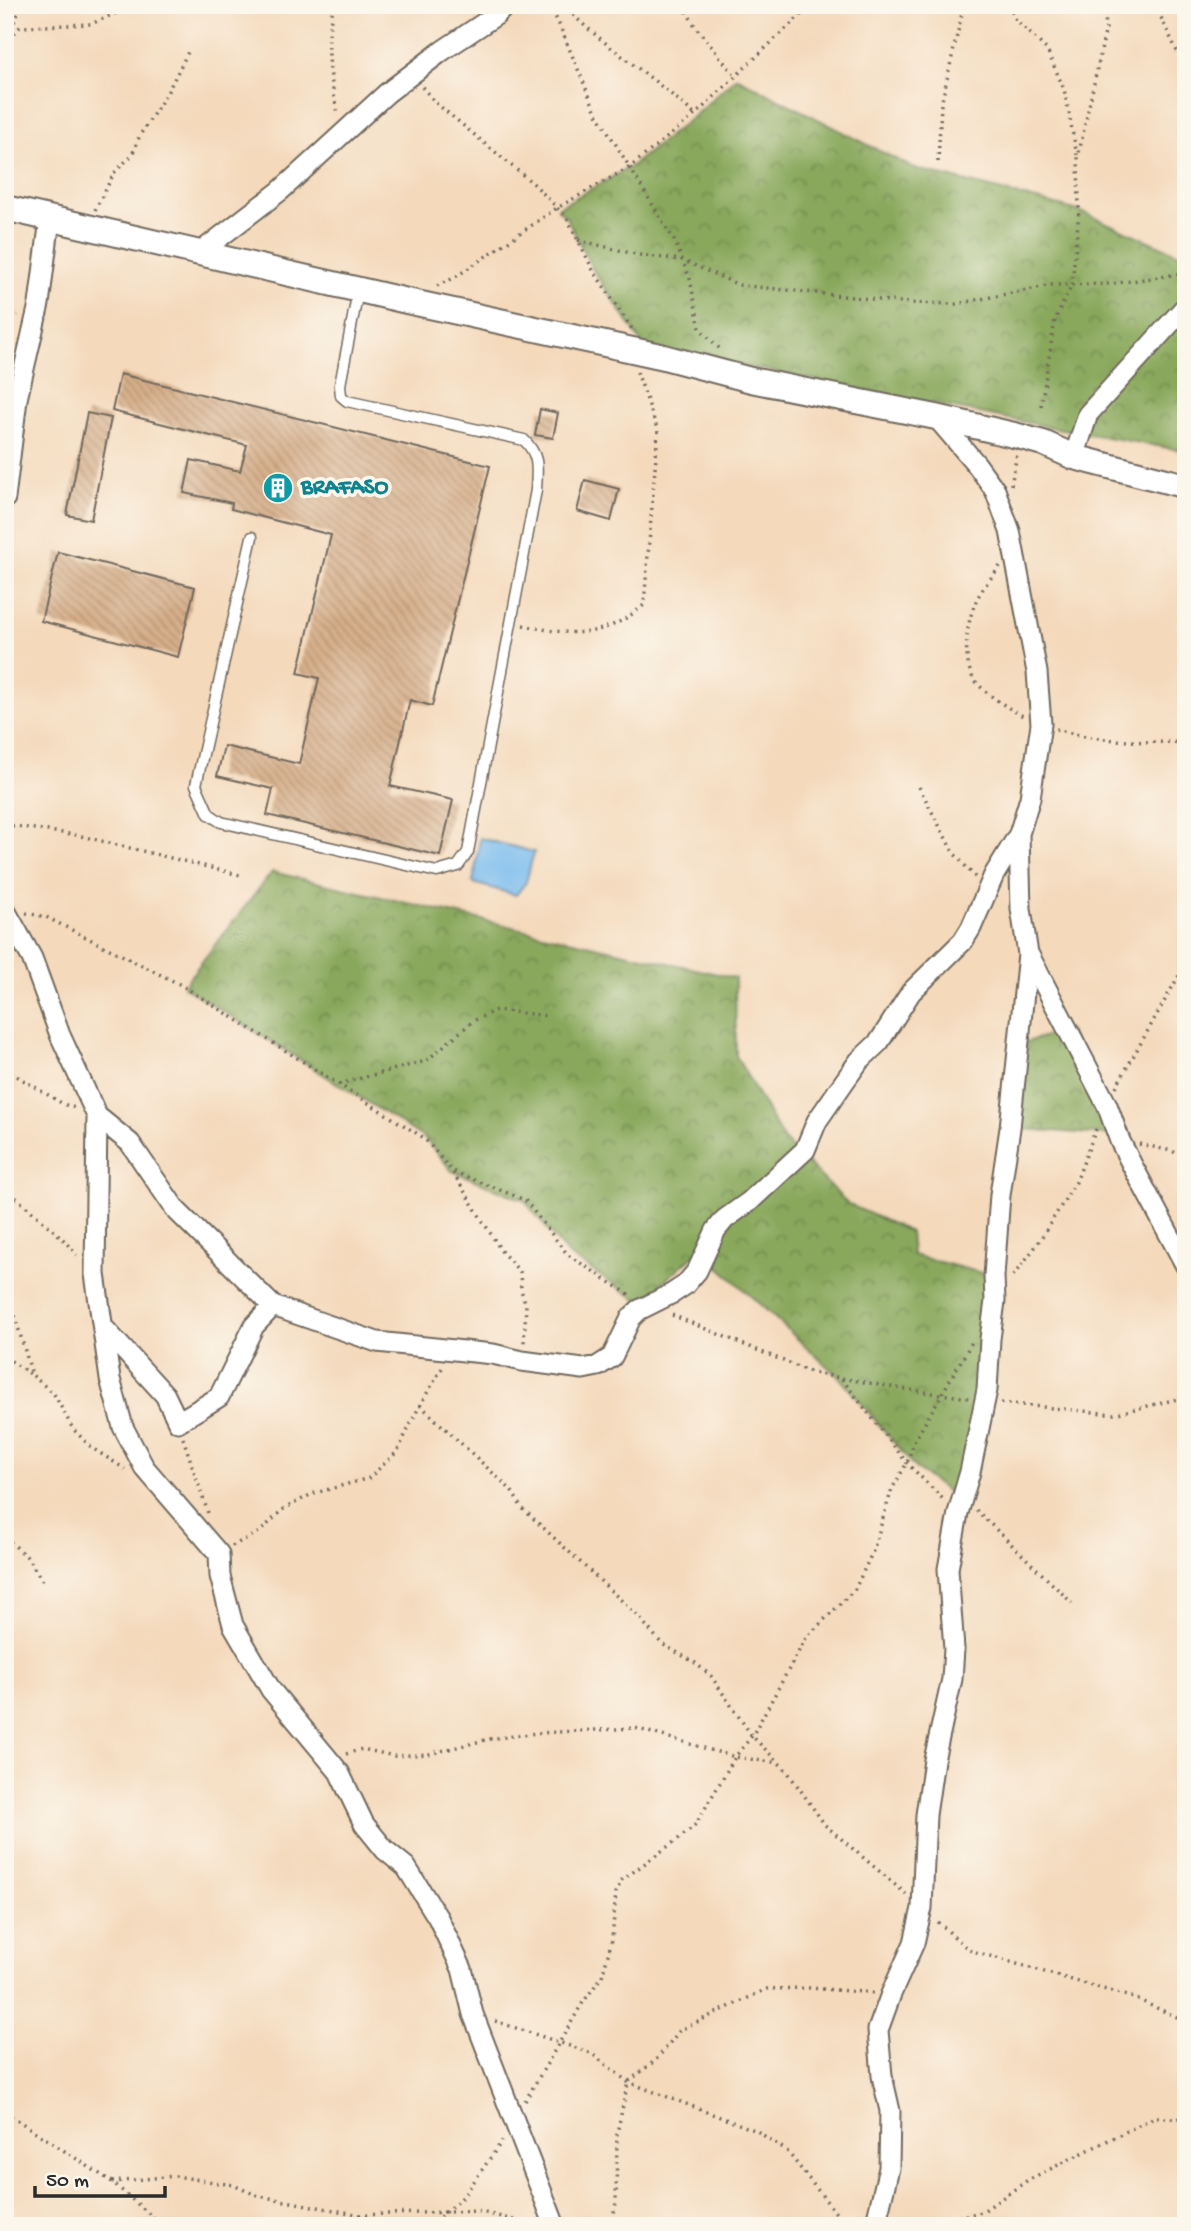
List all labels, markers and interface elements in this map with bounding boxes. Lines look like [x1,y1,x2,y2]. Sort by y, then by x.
building icon: BRAFASO [261,471,295,505]
place label: BRAFASO [300,475,388,502]
scale bar [35,2154,164,2198]
text: 50 m [46,2170,89,2195]

